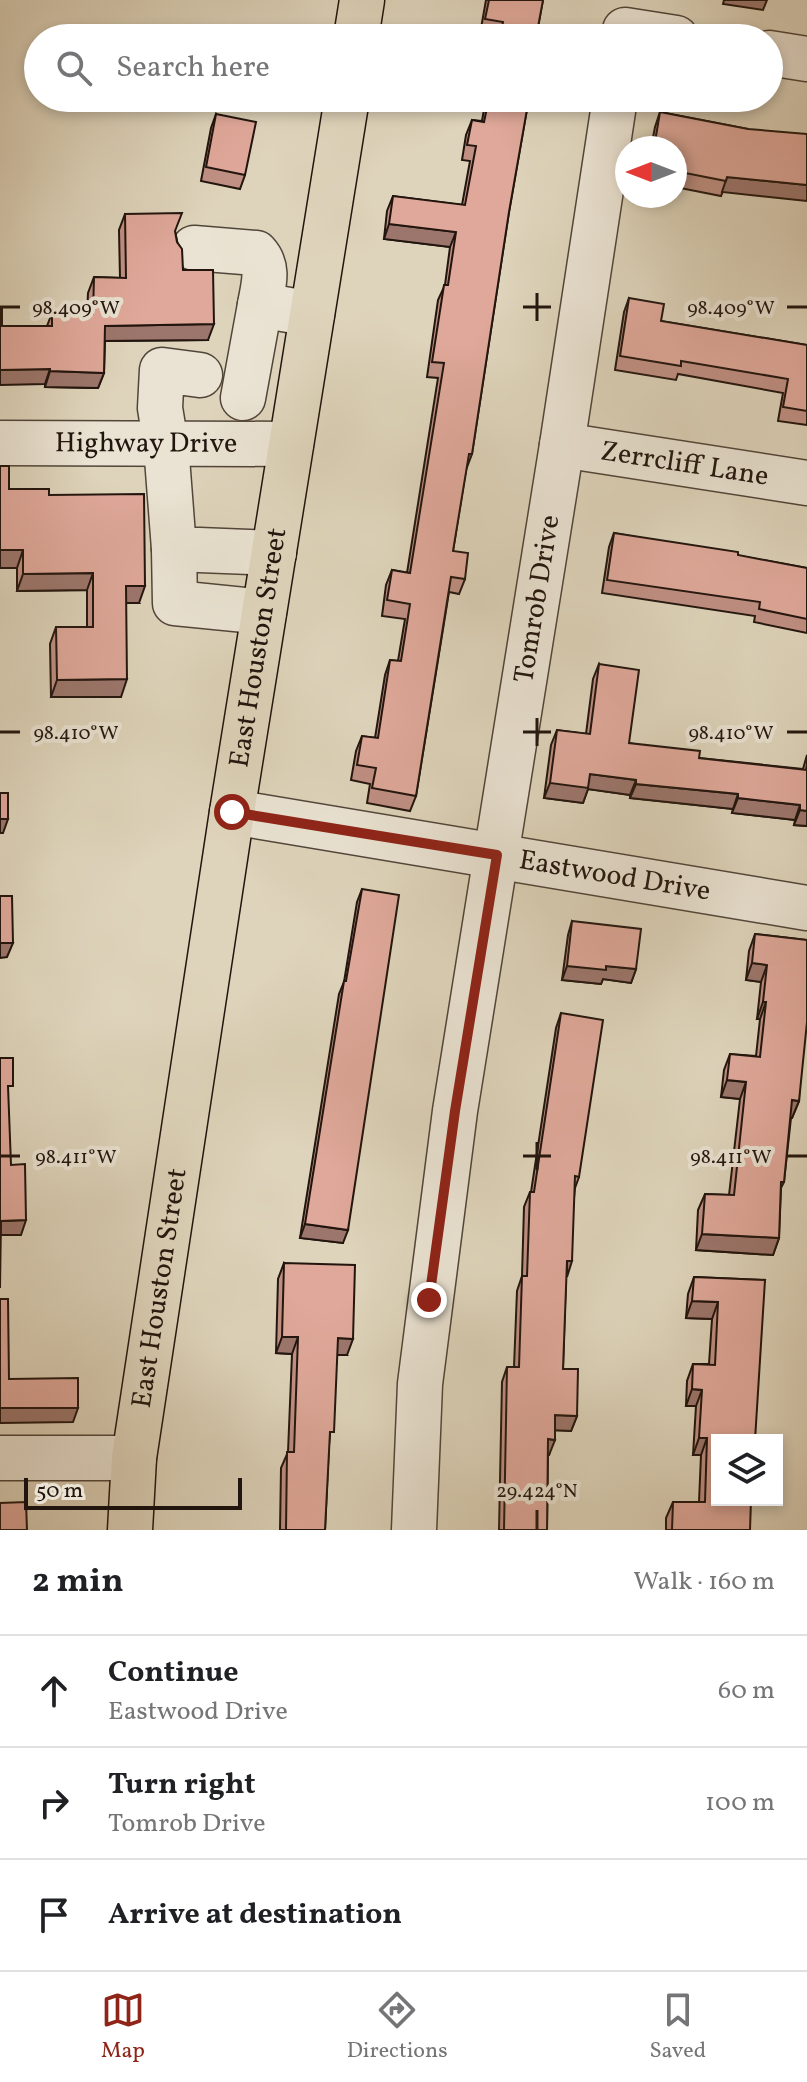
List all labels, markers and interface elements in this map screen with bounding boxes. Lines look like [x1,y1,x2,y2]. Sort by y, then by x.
search box [24,24,783,112]
icon: search [52,46,96,90]
text: Search here [116,47,270,89]
north arrow [615,136,687,208]
text: 98.409°W [32,295,120,323]
text: 98.409°W [687,295,775,323]
street label: Highway Drive [55,424,237,463]
street label: Zerrcliff Lane [598,432,771,496]
street label: Tomrob Drive [505,512,570,686]
street label: East Houston Street [220,525,297,770]
text: 98.410°W [33,720,119,748]
text: 98.410°W [688,720,774,748]
route start [214,794,250,830]
street label: Eastwood Drive [516,841,713,911]
text: 98.411°W [35,1144,117,1172]
text: 98.411°W [690,1144,772,1172]
street label: East Houston Street [122,1165,197,1411]
route end [411,1282,447,1318]
map controls [711,1434,783,1506]
button: layers [711,1434,783,1506]
scale bar [24,1474,242,1510]
text: 50 m [36,1476,83,1507]
text: 29.424°N [496,1478,578,1506]
text: 2 min [32,1559,124,1606]
text: Walk · 160 m [633,1564,775,1600]
text: Continue [108,1652,239,1694]
icon: ahead [32,1669,76,1713]
text: 60 m [718,1673,775,1709]
text: Eastwood Drive [108,1694,288,1730]
text: Turn right [108,1764,256,1806]
icon: right [32,1781,76,1825]
text: 100 m [705,1785,775,1821]
text: Tomrob Drive [108,1806,266,1842]
icon: arrive [32,1893,76,1937]
text: Arrive at destination [108,1894,402,1936]
tab: Map [101,1988,145,2067]
tab: Directions [347,1988,448,2067]
tab: Saved [649,1988,706,2067]

